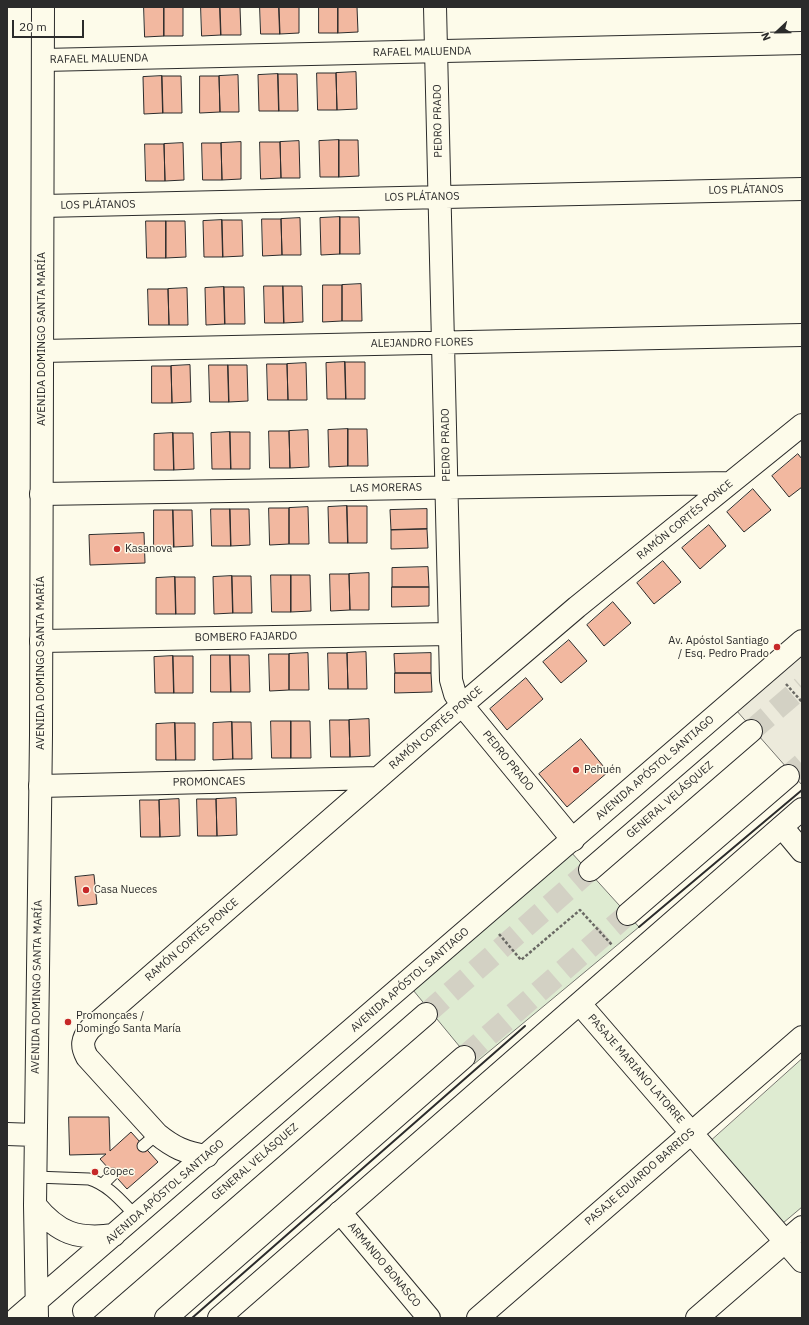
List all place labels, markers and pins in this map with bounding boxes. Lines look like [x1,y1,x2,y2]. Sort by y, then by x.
place label: Kasanova [125,542,172,556]
marker: Kasanova [112,544,122,554]
place label: Av. Apóstol Santiago / Esq. Pedro Prado [668,634,769,660]
marker: Av. Apóstol Santiago / Esq. Pedro Prado [772,642,782,652]
place label: Pehuén [584,763,621,777]
marker: Pehuén [571,765,581,775]
place label: Casa Nueces [94,883,157,897]
marker: Casa Nueces [81,885,91,895]
place label: Promoncaes / Domingo Santa María [76,1009,181,1035]
marker: Promoncaes / Domingo Santa María [63,1017,73,1027]
place label: Copec [103,1165,134,1179]
marker: Copec [90,1167,100,1177]

